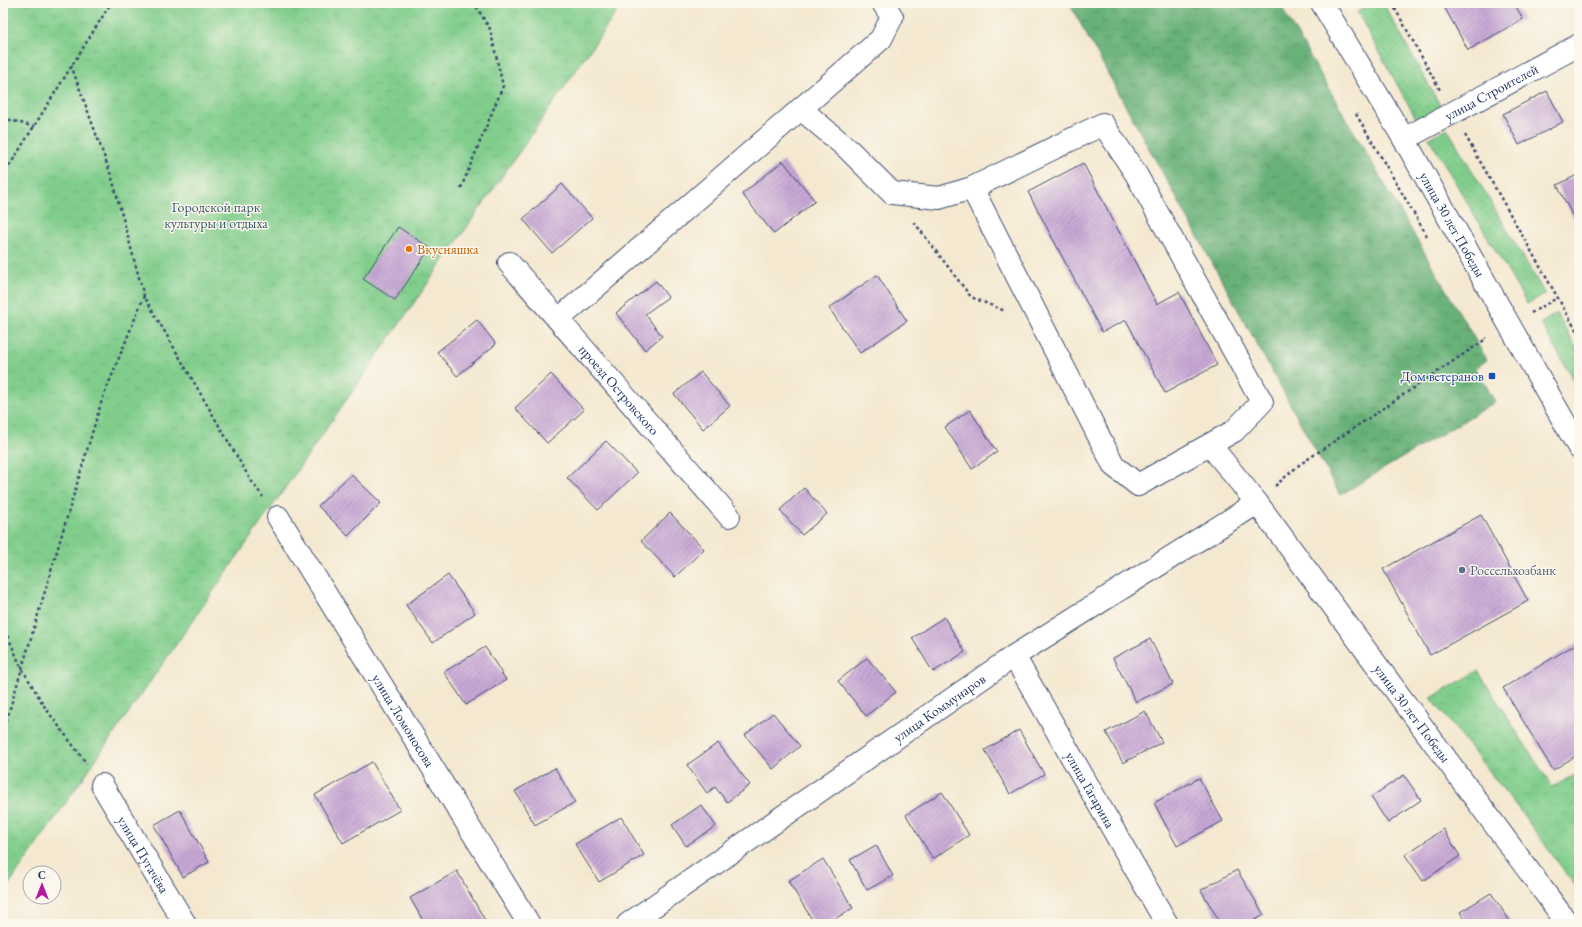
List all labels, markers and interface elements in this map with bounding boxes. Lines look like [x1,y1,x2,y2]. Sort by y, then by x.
street label: улица Строителей [1441,59,1542,125]
street label: улица 30 лет Победы [1415,169,1490,281]
park label: Городской парк культуры и отдыха [164,198,268,232]
place label: Вкусняшка [417,240,479,258]
marker: Вкусняшка [404,244,414,254]
street label: проезд Островского [575,341,664,439]
place label: Дом ветеранов [1400,367,1484,385]
marker: Дом ветеранов [1487,371,1497,381]
place label: Россельхозбанк [1470,561,1556,579]
marker: Россельхозбанк [1457,565,1467,575]
street label: улица 30 лет Победы [1370,660,1455,766]
street label: улица Коммунаров [890,670,989,746]
street label: улица Ломоносова [368,671,439,771]
street label: улица Гагарина [1061,748,1119,831]
street label: улица Пугачёва [114,813,174,897]
north arrow [22,865,62,905]
text: С [38,868,46,882]

